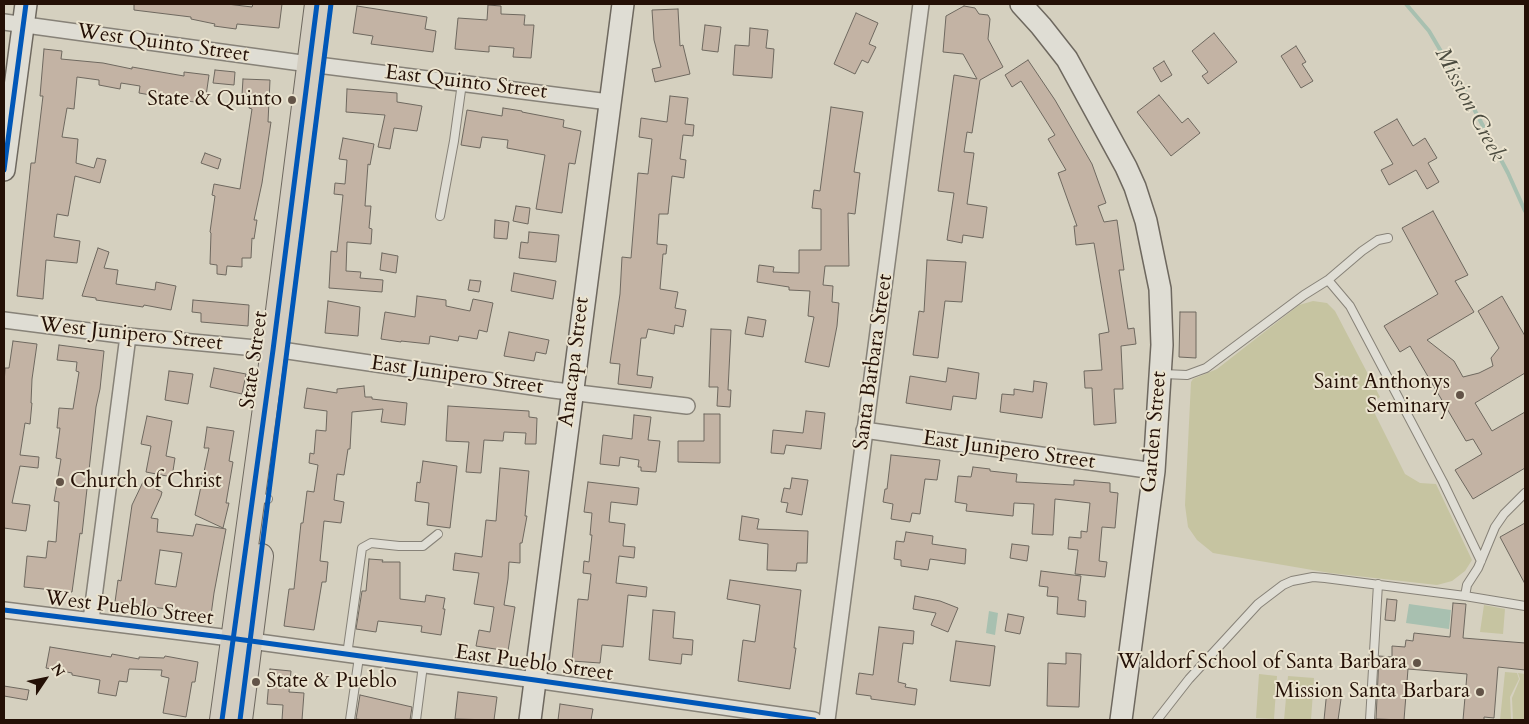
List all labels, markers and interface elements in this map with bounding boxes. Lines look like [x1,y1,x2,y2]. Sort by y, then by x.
street label: West Quinto Street [75,19,251,69]
water label: Mission Creek [1428,43,1510,167]
street label: East Quinto Street [384,61,548,105]
place label: State & Quinto [147,87,282,113]
marker: State & Quinto [286,94,298,106]
street label: Santa Barbara Street [849,273,899,451]
street label: Anacapa Street [555,295,595,429]
street label: State Street [236,309,274,411]
street label: West Junipero Street [38,313,224,357]
street label: East Junipero Street [369,351,545,401]
street label: Garden Street [1137,370,1173,494]
place label: Saint Anthonys Seminary [1314,370,1450,420]
marker: Saint Anthonys Seminary [1454,389,1466,401]
street label: East Junipero Street [921,426,1097,476]
place label: Church of Christ [70,469,222,495]
marker: Church of Christ [54,476,66,488]
street label: West Pueblo Street [43,586,215,632]
street label: East Pueblo Street [454,640,614,688]
place label: Waldorf School of Santa Barbara [1118,650,1407,676]
north arrow [20,654,70,704]
marker: Waldorf School of Santa Barbara [1411,657,1423,669]
text: N [47,660,69,681]
place label: State & Pueblo [266,669,397,695]
marker: State & Pueblo [250,676,262,688]
place label: Mission Santa Barbara [1274,679,1470,705]
marker: Mission Santa Barbara [1474,686,1486,698]

